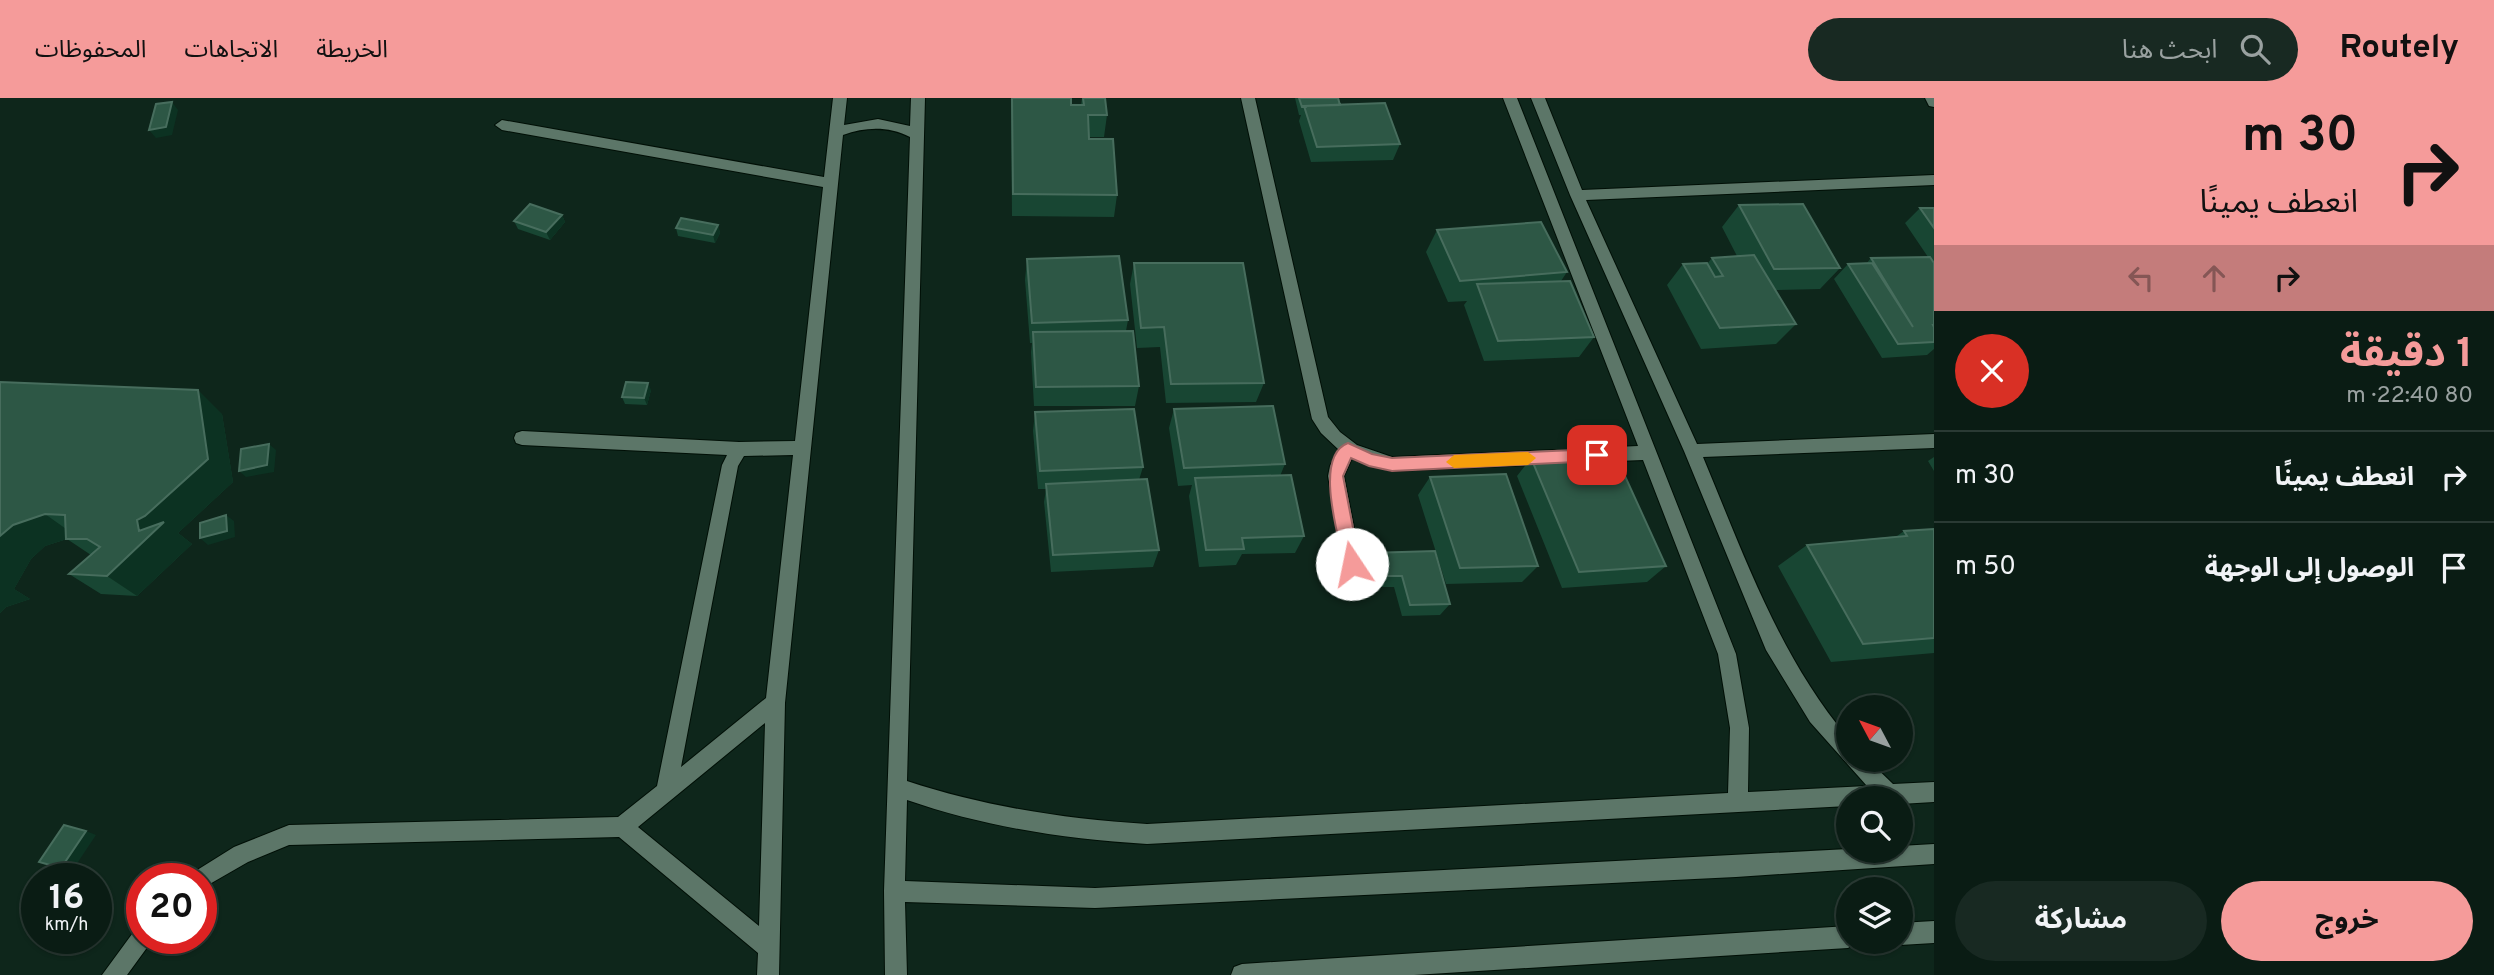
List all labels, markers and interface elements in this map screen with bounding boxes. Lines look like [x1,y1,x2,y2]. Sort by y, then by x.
search box [1808,18,2298,81]
text: Routely [2340,28,2459,70]
icon: search [2236,30,2274,68]
text: ابحث هنا [2122,35,2218,68]
text: المحفوظات [35,36,146,66]
text: الاتجاهات [184,36,278,66]
text: الخريطة [316,36,388,66]
text: 30 m [2242,107,2358,169]
icon: right [2382,126,2473,217]
text: انعطف يمينًا [2199,184,2358,224]
icon: left [2122,259,2160,297]
icon: ahead [2195,259,2233,297]
icon: right [2268,259,2306,297]
text: 1 دقيقة [2340,329,2473,382]
button: close [1955,334,2029,408]
text: 80 m · 22:40 [2346,382,2473,411]
pin [1567,425,1627,485]
icon: arrive [1578,436,1616,474]
icon: right [2435,458,2473,496]
text: 30 m [1955,460,2015,493]
text: انعطف يمينًا [2275,462,2414,495]
position arrow [1315,527,1389,601]
icon: arrive [2435,549,2473,587]
text: 50 m [1955,551,2016,584]
text: الوصول إلى الوجهة [2205,553,2414,586]
north arrow [1836,695,1913,772]
map controls [1836,695,1913,954]
button: search [1836,786,1913,863]
speed limit sign: 20 [126,863,217,954]
text: 16 [49,877,84,921]
button: layers [1836,877,1913,954]
button: مشاركة [1955,881,2207,961]
button: خروج [2221,881,2473,961]
text: km/h [45,914,88,937]

